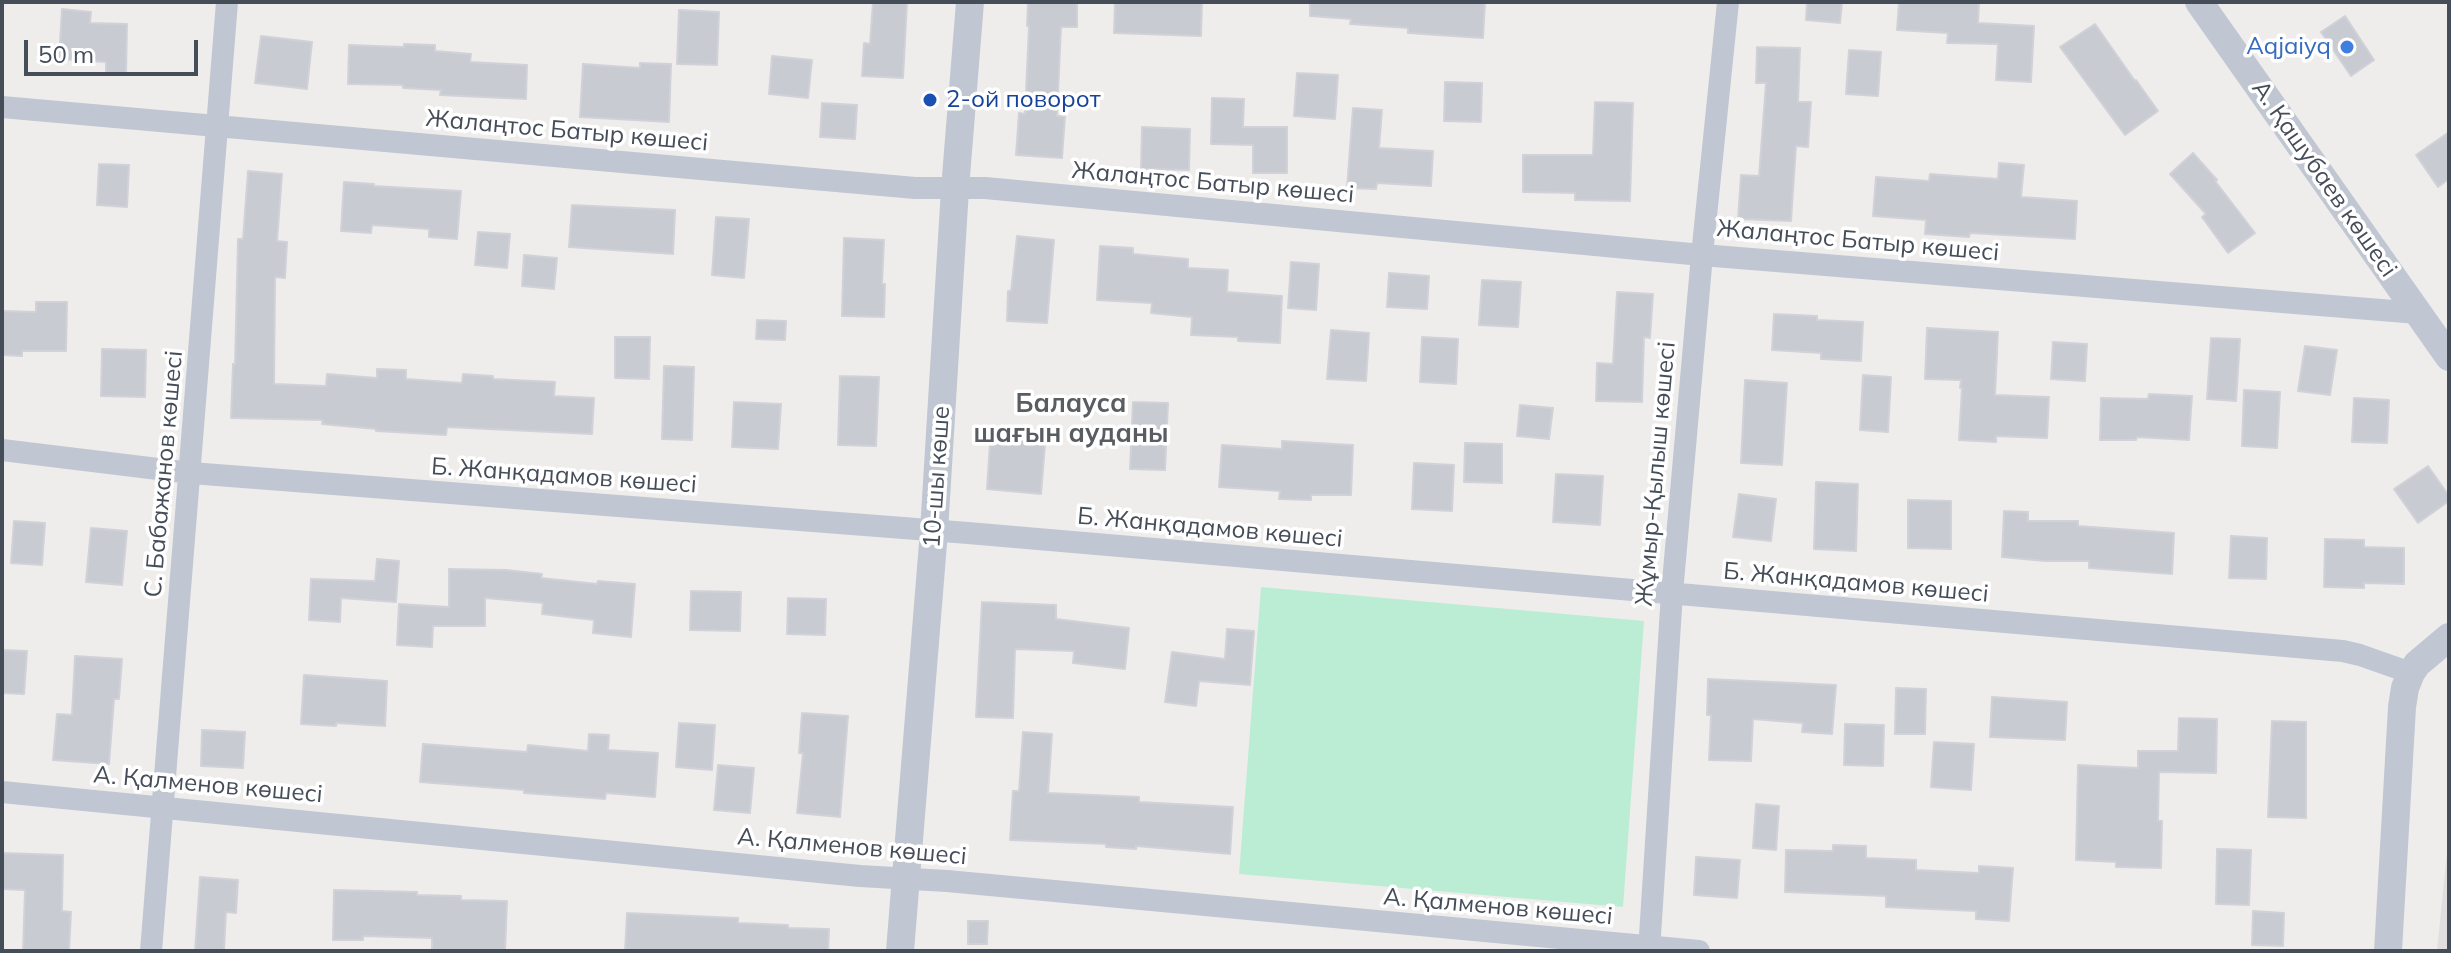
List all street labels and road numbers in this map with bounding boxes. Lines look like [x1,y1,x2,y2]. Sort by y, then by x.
street label: А. Қашубаев көшесі [2245,75,2403,283]
street label: Жалаңтос Батыр көшесі [425,104,709,158]
street label: Жалаңтос Батыр көшесі [1071,156,1355,210]
street label: Жалаңтос Батыр көшесі [1716,214,2000,268]
street label: Жұмыр-Қылыш көшесі [1630,341,1682,607]
street label: С. Бабажанов көшесі [139,349,189,599]
street label: 10-шы көше [918,405,956,549]
street label: Б. Жанқадамов көшесі [430,452,698,500]
street label: Б. Жанқадамов көшесі [1076,502,1344,554]
street label: Б. Жанқадамов көшесі [1722,557,1990,609]
street label: А. Қалменов көшесі [92,761,324,809]
street label: А. Қалменов көшесі [736,823,968,871]
street label: А. Қалменов көшесі [1382,883,1614,931]

